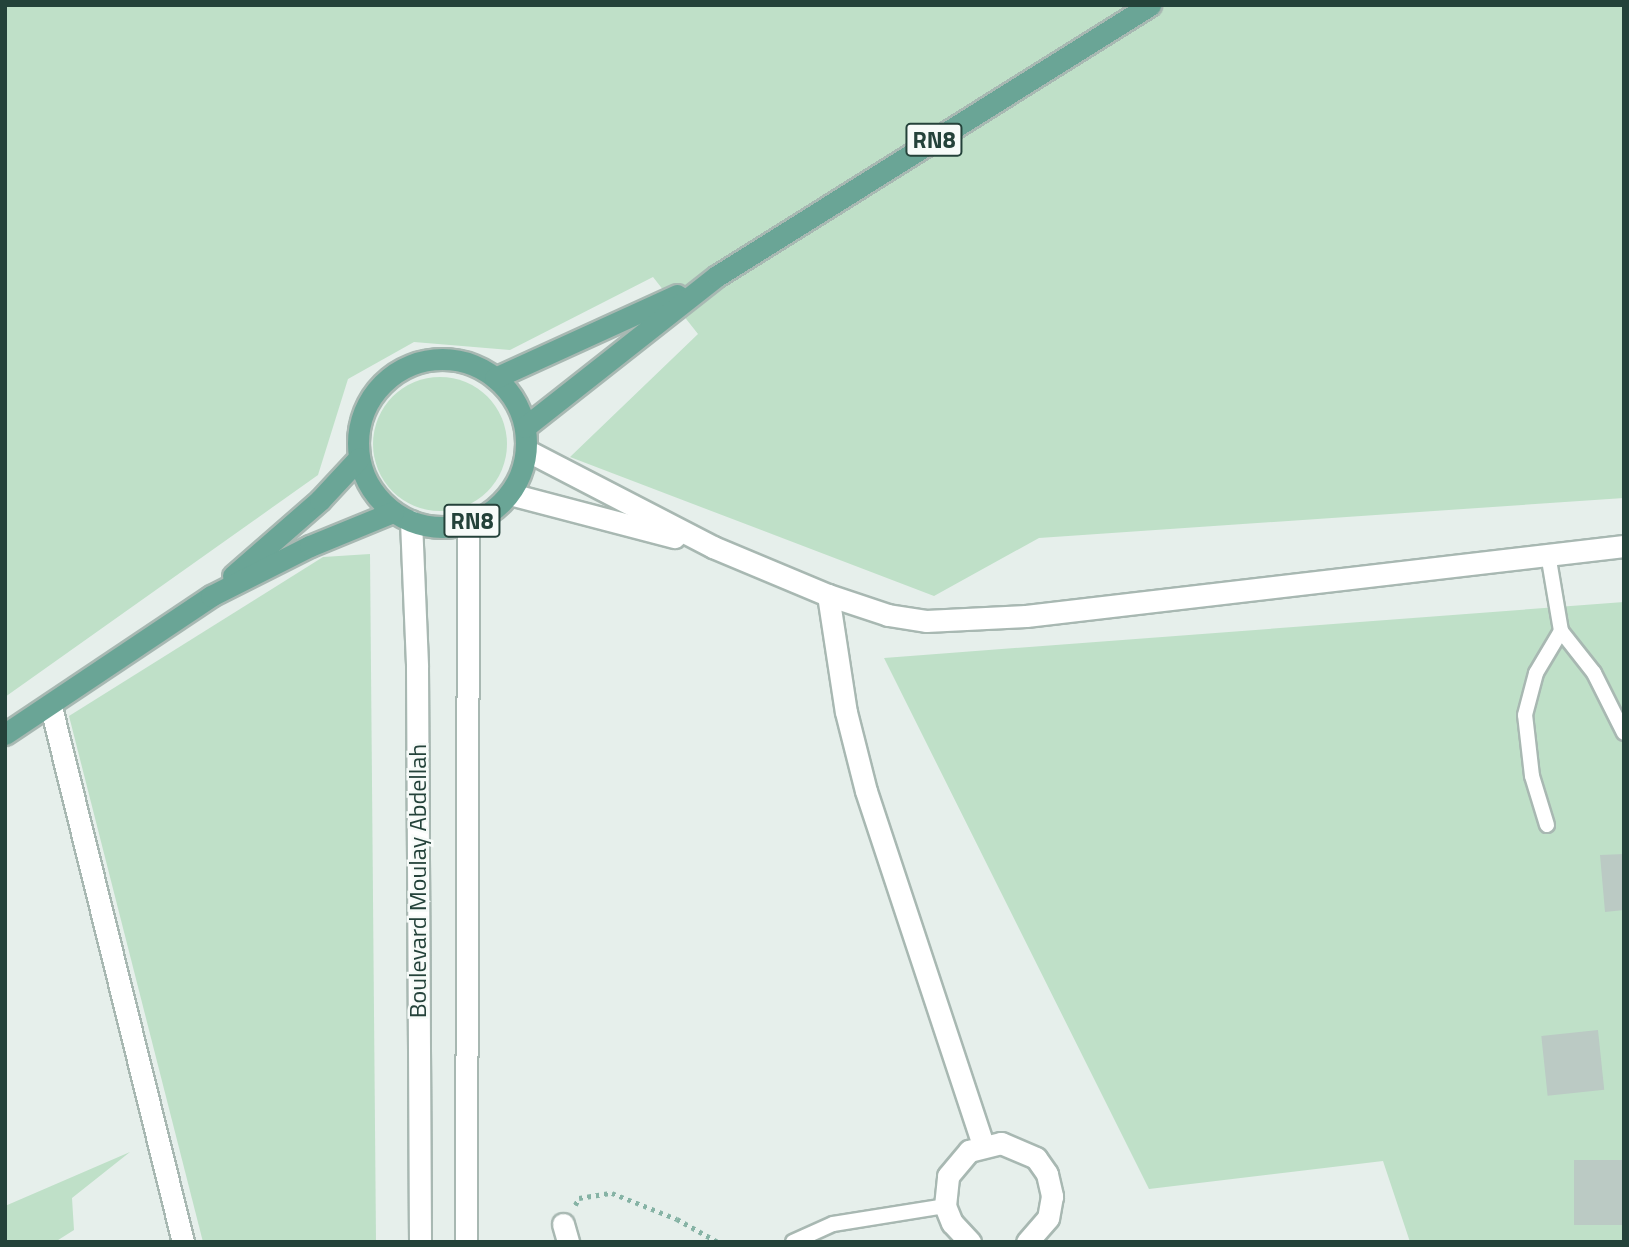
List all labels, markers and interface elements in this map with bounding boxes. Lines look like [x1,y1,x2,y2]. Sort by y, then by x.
road number: RN8 [904,120,964,160]
road number: RN8 [442,502,502,540]
street label: Boulevard Moulay Abdellah [404,744,432,1018]

